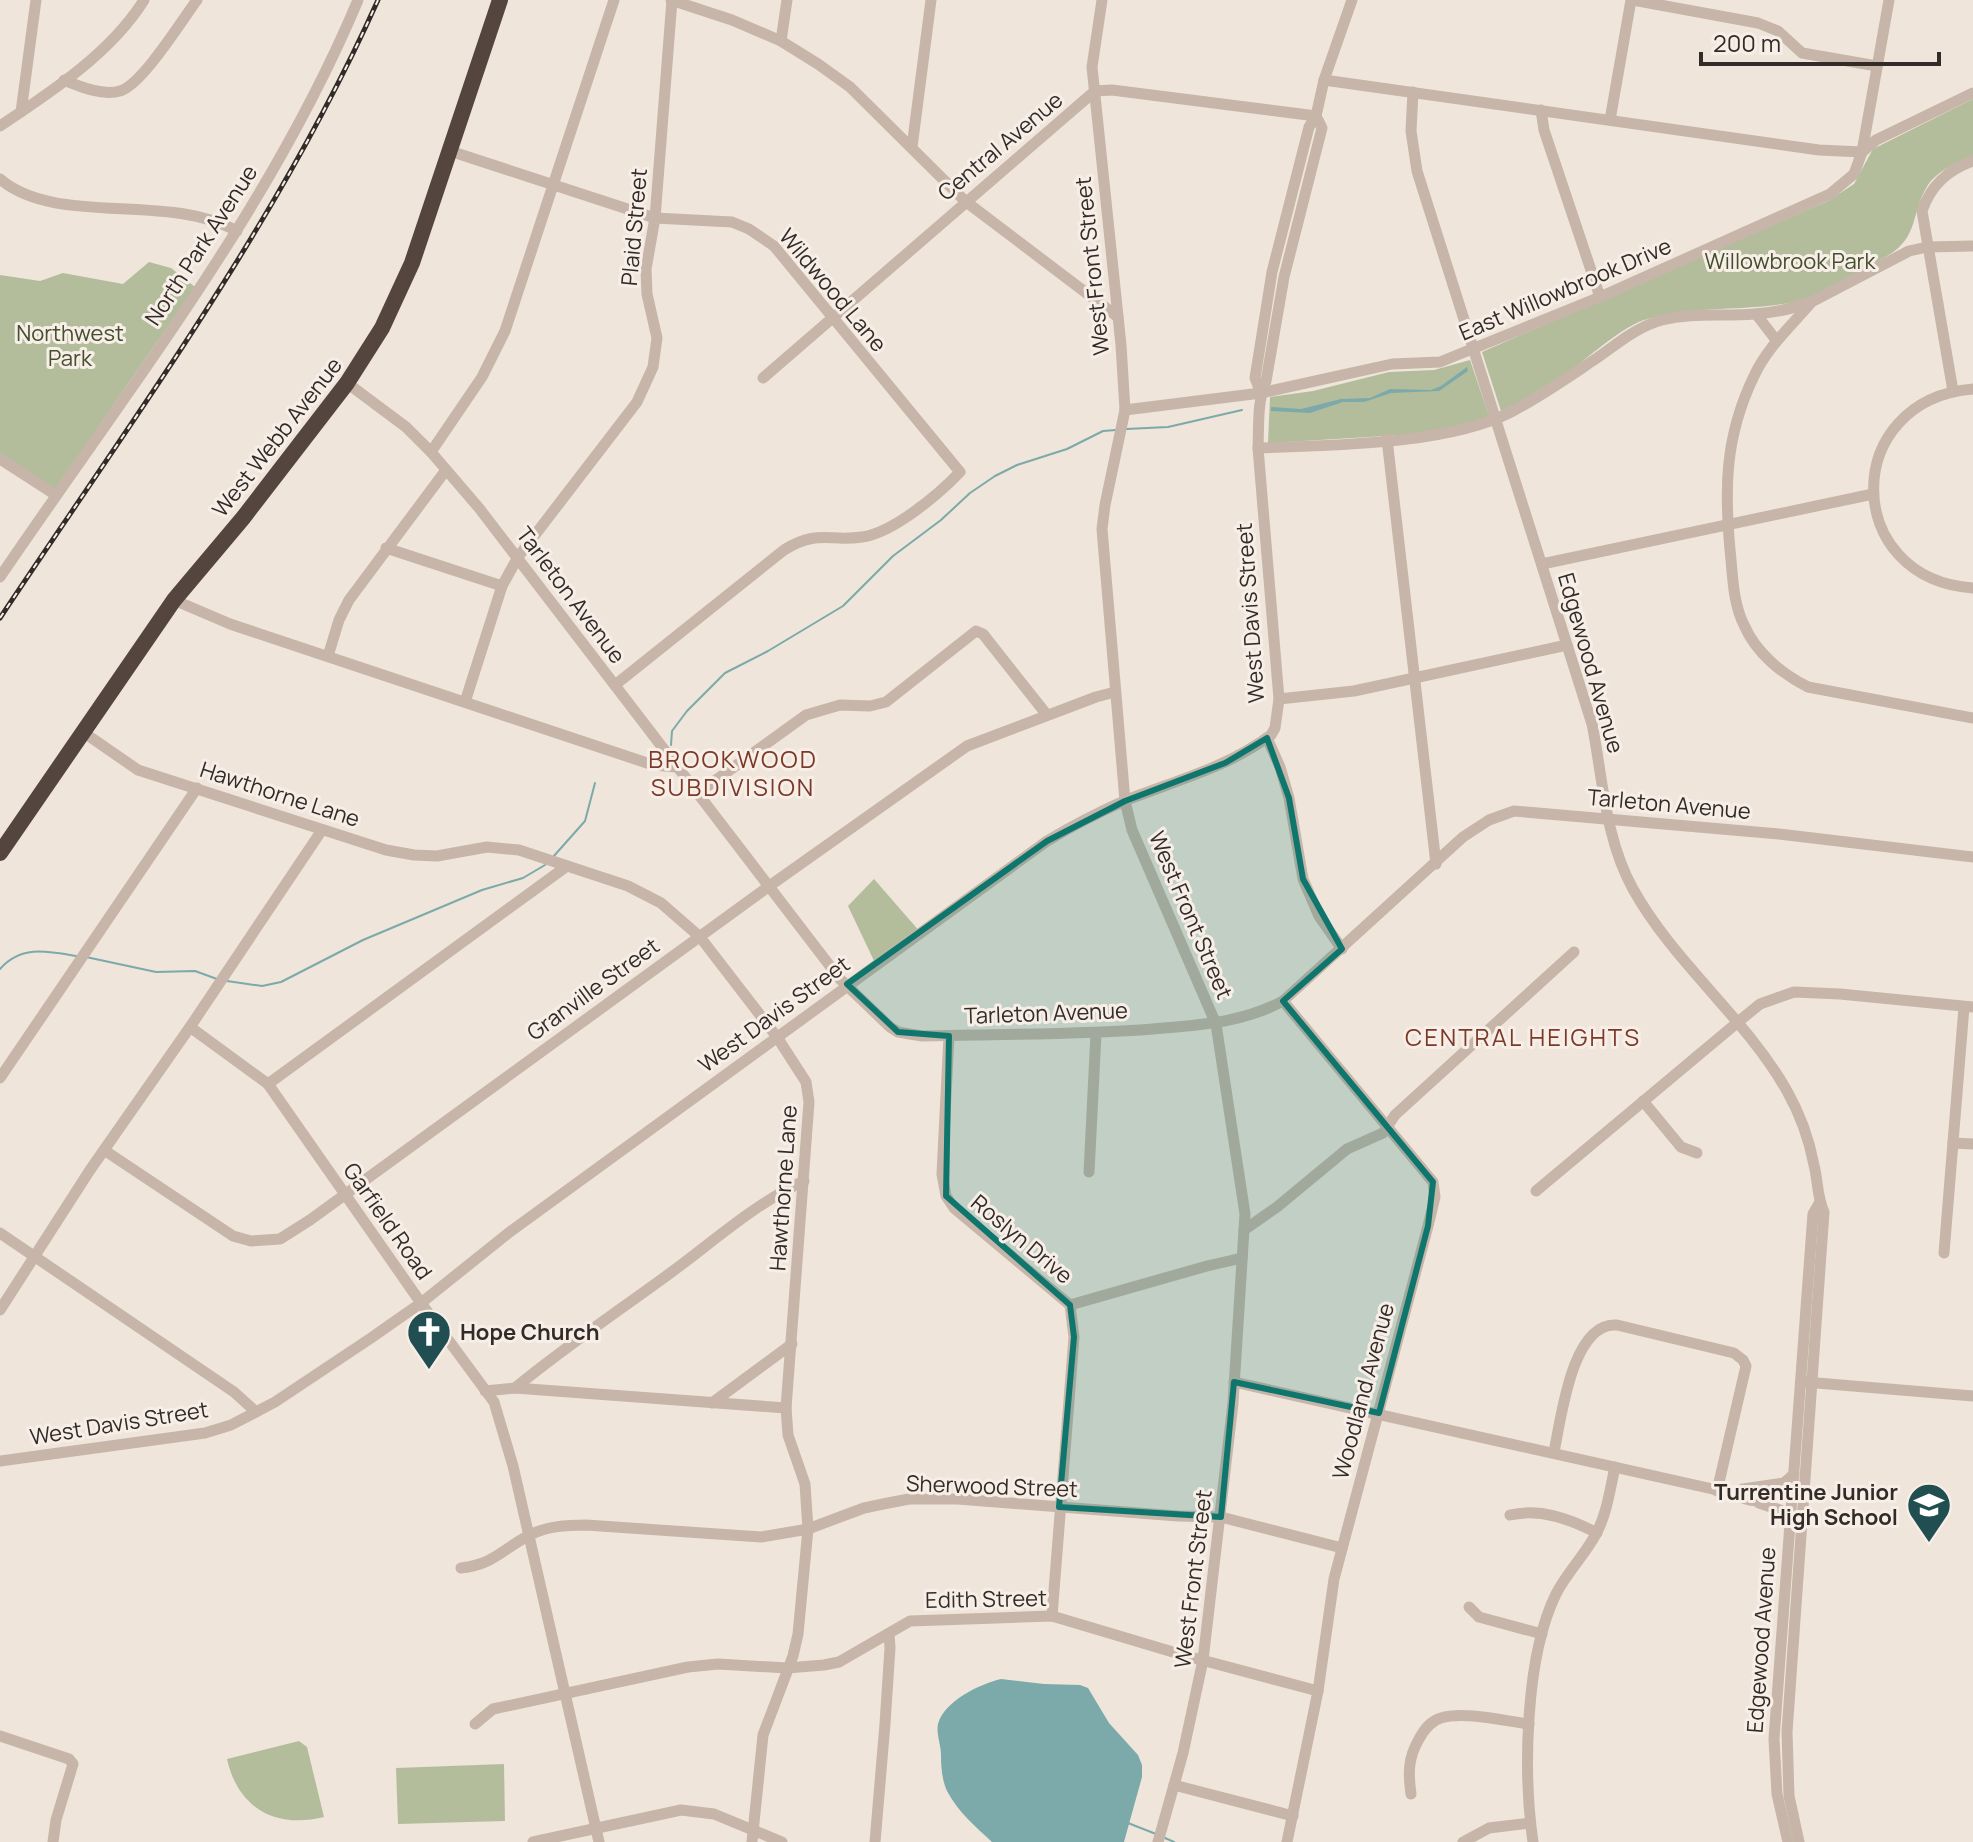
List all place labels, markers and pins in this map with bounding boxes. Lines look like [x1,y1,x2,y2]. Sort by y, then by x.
church icon: Hope Church [405,1308,453,1371]
place label: Hope Church [460,1317,599,1347]
place label: Turrentine Junior High School [1714,1477,1898,1532]
school or university icon: Turrentine Junior High School [1905,1481,1953,1544]

